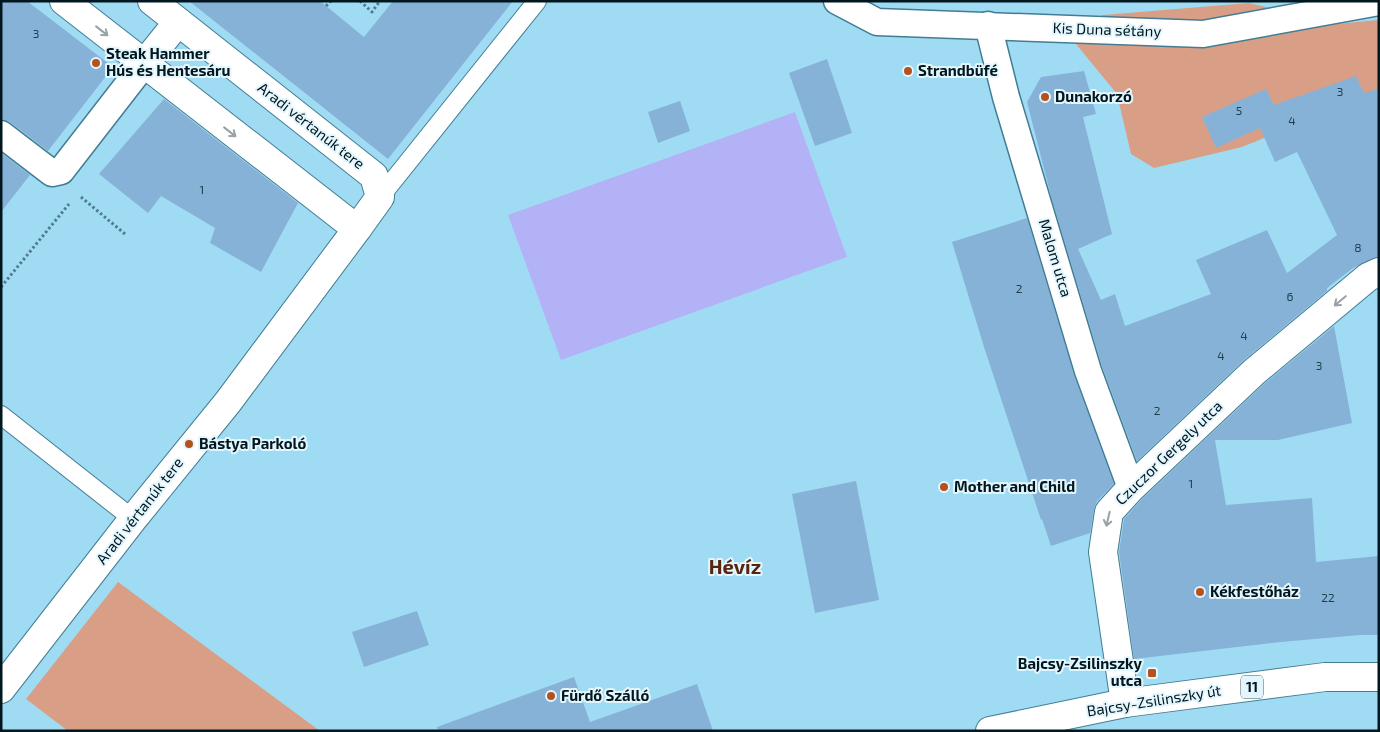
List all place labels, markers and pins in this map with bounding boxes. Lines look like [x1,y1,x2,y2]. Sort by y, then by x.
place label: Steak Hammer Hús és Hentesáru [106,44,230,79]
marker: Steak Hammer Hús és Hentesáru [90,57,102,69]
place label: Strandbüfé [918,61,998,79]
marker: Strandbüfé [902,65,914,77]
place label: Dunakorzó [1055,87,1132,105]
marker: Dunakorzó [1039,91,1051,103]
place label: Bástya Parkoló [199,434,306,453]
marker: Bástya Parkoló [183,438,195,450]
place label: Mother and Child [954,477,1075,495]
marker: Mother and Child [938,481,950,493]
place label: Kékfestőház [1210,582,1299,600]
marker: Kékfestőház [1194,586,1206,598]
place label: Bajcsy-Zsilinszky utca [1018,654,1142,689]
marker: Bajcsy-Zsilinszky utca [1146,667,1158,679]
place label: Fürdő Szálló [561,686,650,704]
marker: Fürdő Szálló [545,690,557,702]

